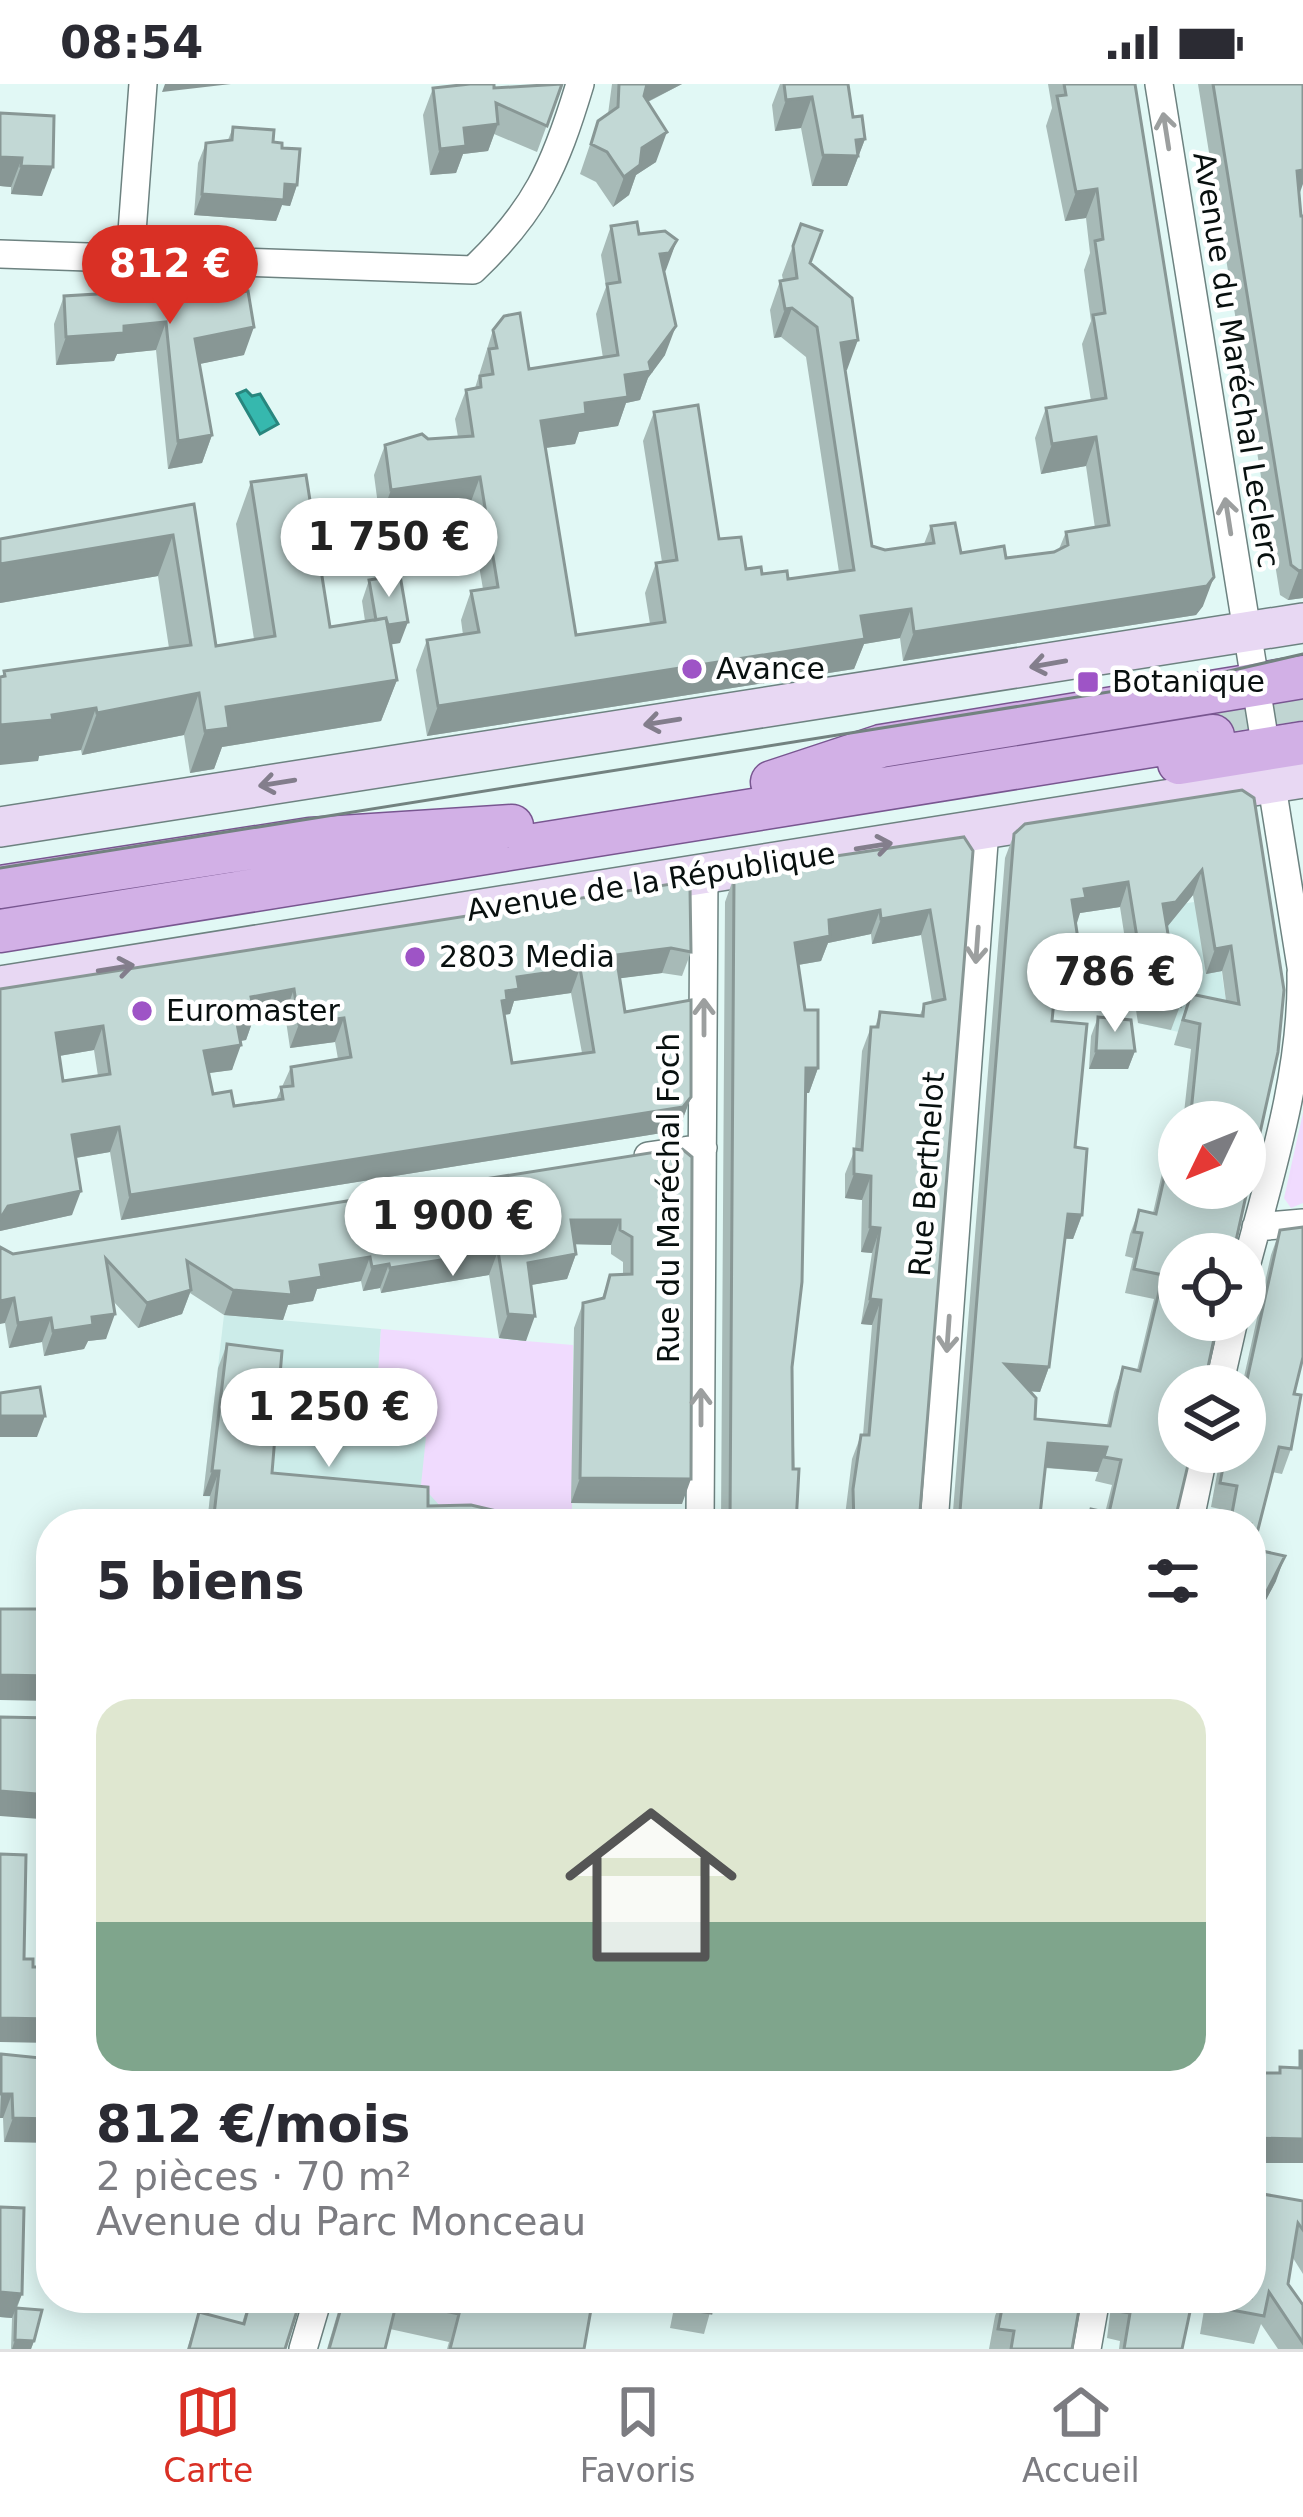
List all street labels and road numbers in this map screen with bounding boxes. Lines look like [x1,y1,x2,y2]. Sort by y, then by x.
street label: Avenue du Maréchal Leclerc [1186,149,1287,570]
street label: Avenue de la République [464,835,838,928]
street label: Rue du Maréchal Foch [651,1033,686,1363]
street label: Rue Berthelot [902,1070,951,1278]

